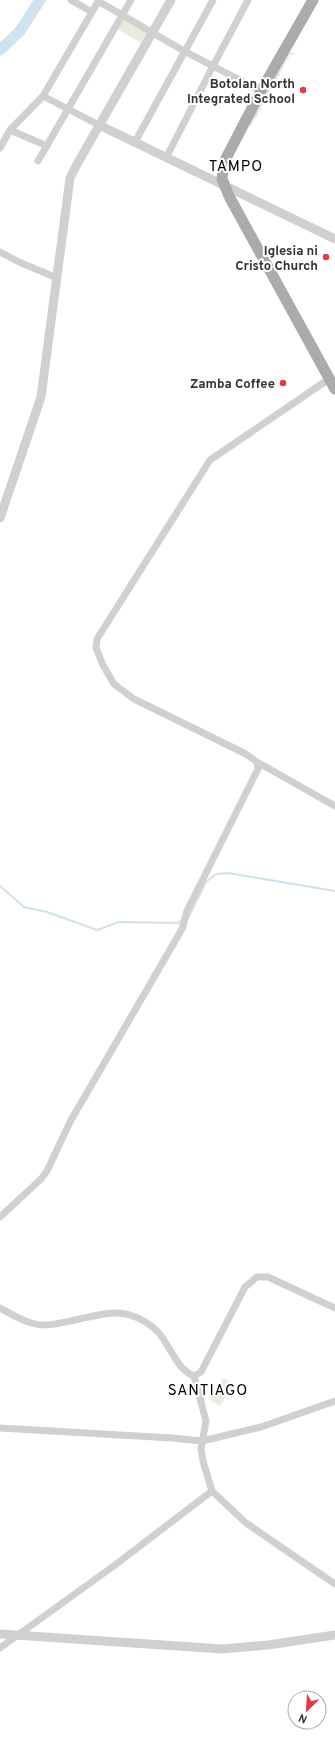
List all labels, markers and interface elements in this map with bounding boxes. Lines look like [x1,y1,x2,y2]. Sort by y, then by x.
place label: Botolan North Integrated School [187,77,295,108]
marker: Botolan North Integrated School [298,85,308,95]
district label: TAMPO [209,158,263,177]
place label: Iglesia ni Cristo Church [235,244,318,275]
marker: Iglesia ni Cristo Church [321,252,331,262]
place label: Zamba Coffee [190,377,275,393]
marker: Zamba Coffee [278,378,288,388]
district label: SANTIAGO [168,1382,248,1401]
north arrow [287,1690,327,1730]
text: N [297,1710,310,1726]

